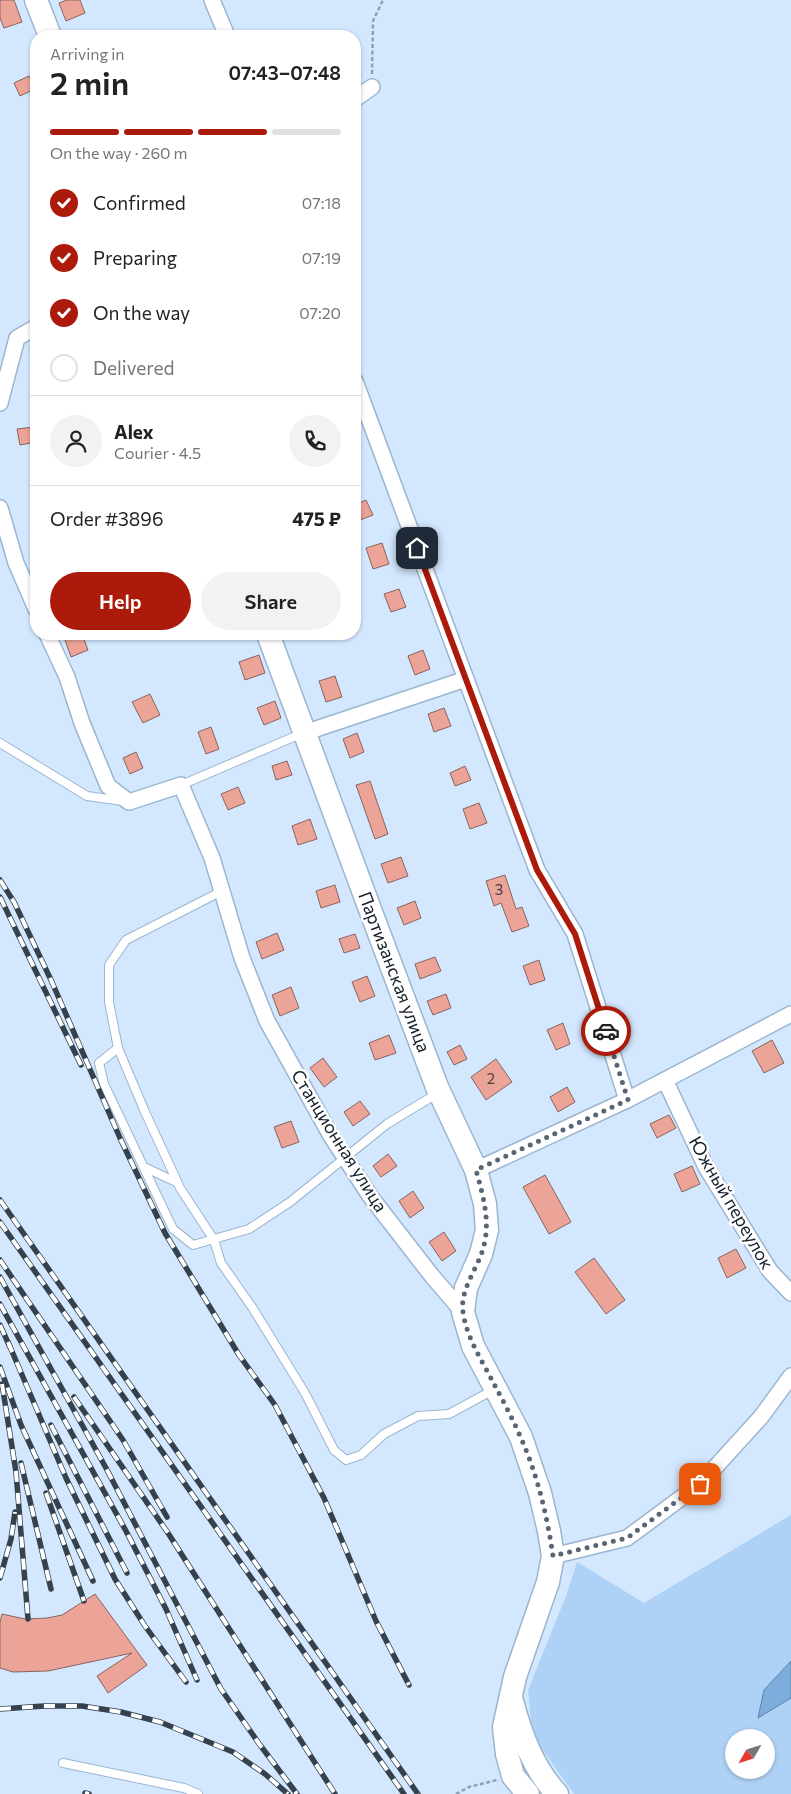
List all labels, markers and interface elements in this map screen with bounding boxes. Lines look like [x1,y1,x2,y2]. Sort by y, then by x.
text: Arriving in [50,44,124,63]
text: 07:43–07:48 [229,61,341,84]
text: 2 min [50,62,129,102]
text: On the way · 260 m [50,143,188,162]
icon: check [50,189,78,217]
text: Confirmed [93,191,186,214]
text: 07:18 [302,193,341,212]
icon: check [50,244,78,272]
text: Preparing [93,246,177,269]
text: 07:19 [302,248,341,267]
icon: check [50,299,78,327]
text: On the way [93,301,190,324]
text: 07:20 [299,303,341,322]
text: Delivered [93,356,174,379]
button: person [50,415,102,467]
button: phone [289,415,341,467]
text: Alex [114,420,154,443]
text: Courier · 4.5 [114,443,201,462]
text: Order #3896 [50,507,163,530]
text: 475 ₽ [292,507,341,530]
pin [396,527,438,569]
icon: home [403,534,431,562]
button: Help [50,572,191,630]
button: Share [201,572,341,630]
house number: 3 [495,880,503,898]
street label: Партизанская улица [354,888,436,1055]
courier [581,1006,631,1056]
icon: car [592,1017,620,1045]
street label: Станционная улица [287,1065,393,1216]
house number: 2 [487,1069,495,1087]
street label: Южный переулок [685,1132,779,1273]
pin [679,1463,721,1505]
icon: bag [686,1470,714,1498]
north arrow [725,1729,775,1779]
map controls [725,1729,775,1779]

